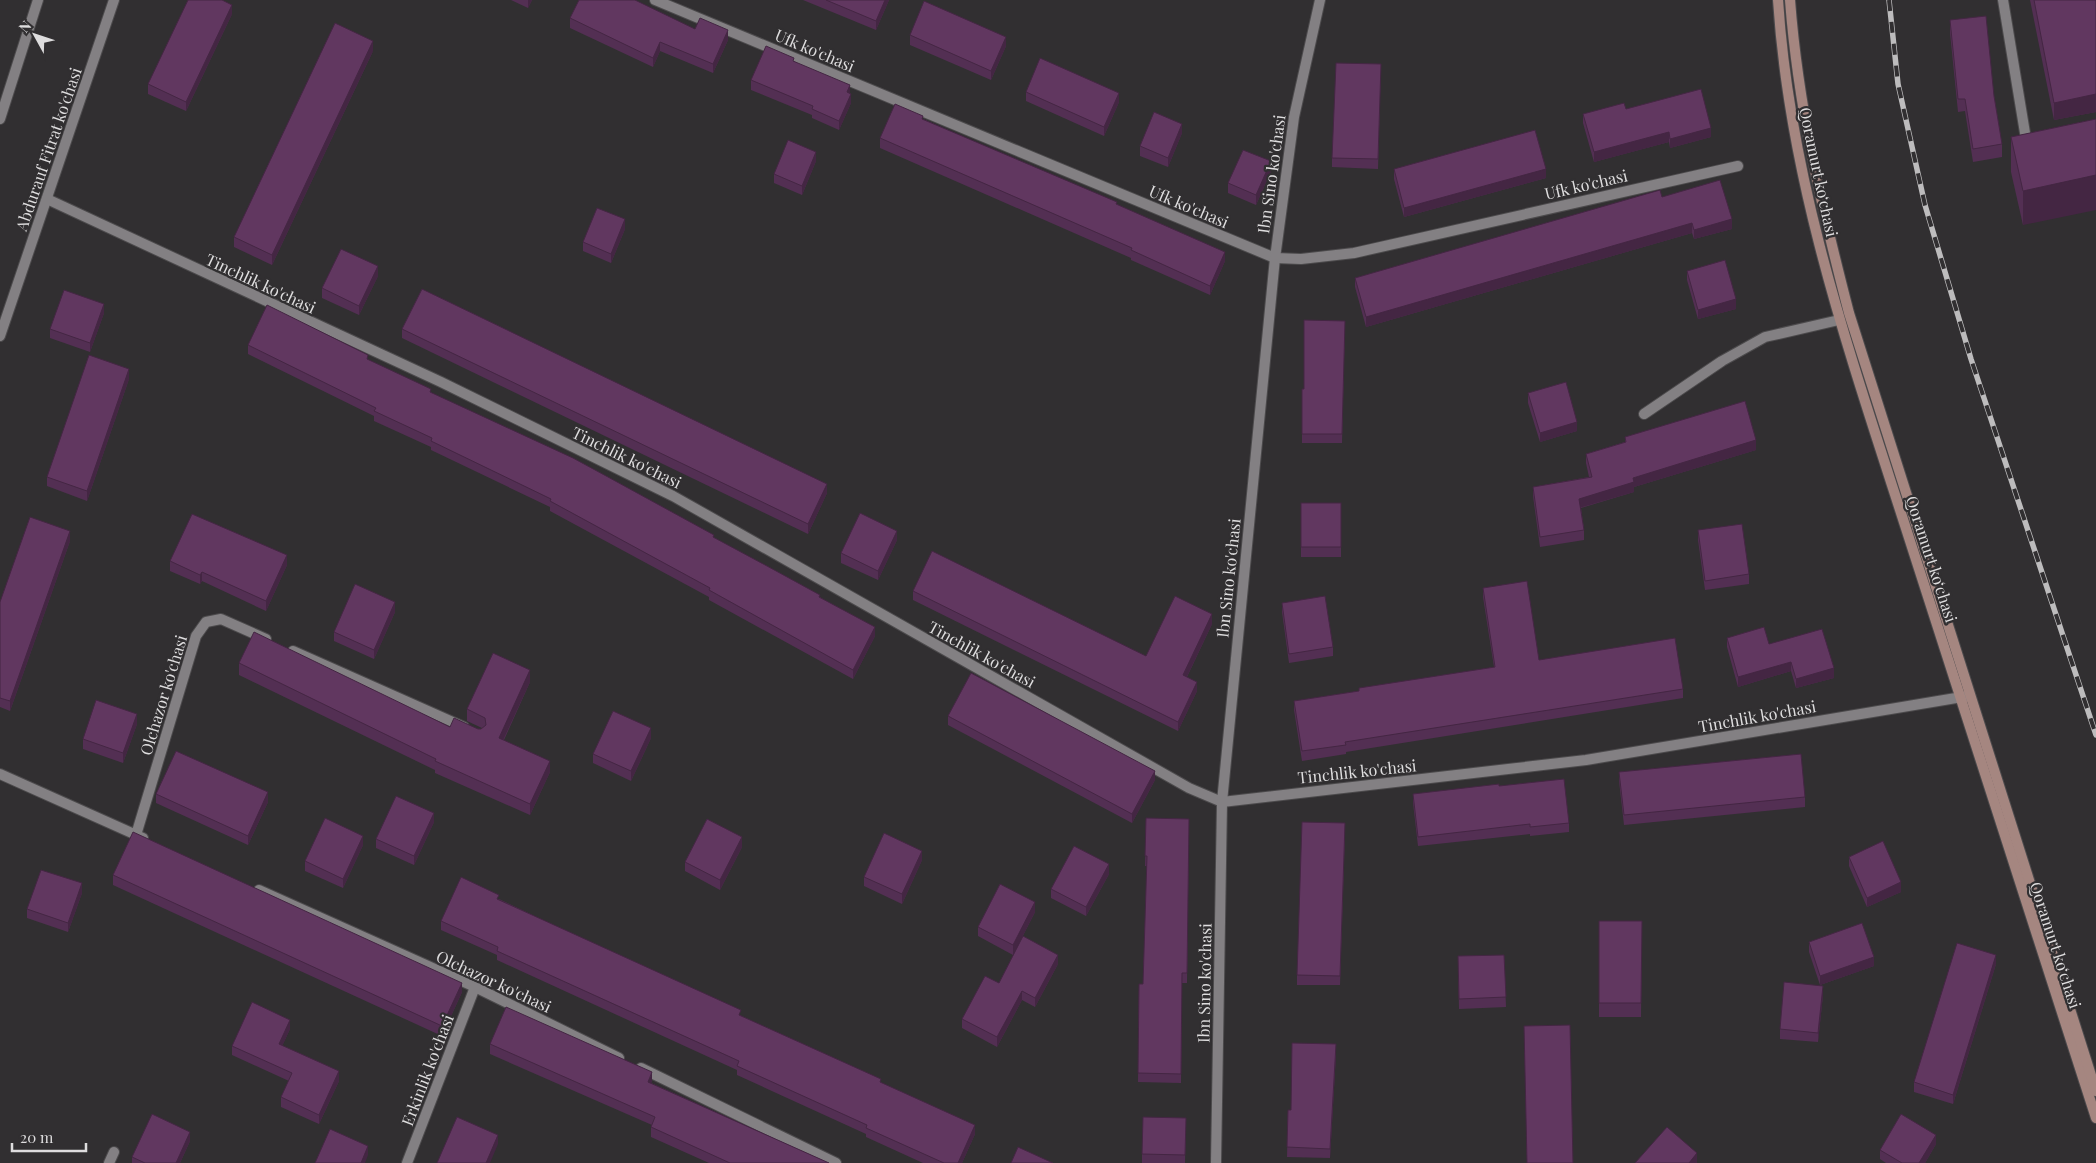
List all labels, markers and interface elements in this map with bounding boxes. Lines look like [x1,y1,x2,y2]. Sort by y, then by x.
north arrow [10,10,60,60]
text: N [14,16,35,36]
street label: Ufk ko'chasi [772,24,858,76]
street label: Abdurauf Fitrat ko'chasi [10,64,86,234]
street label: Qoramurt koʻchasi [1795,105,1843,239]
street label: Ibn Sino ko'chasi [1252,113,1290,235]
street label: Ufk ko'chasi [1542,164,1630,204]
street label: Ufk ko'chasi [1146,180,1232,232]
street label: Tinchlik ko'chasi [202,248,320,318]
street label: Tinchlik ko'chasi [569,421,686,493]
street label: Qoramurt koʻchasi [1902,493,1962,625]
street label: Ibn Sino ko'chasi [1211,517,1245,639]
street label: Tinchlik ko'chasi [925,616,1040,692]
street label: Olchazor ko'chasi [135,632,191,758]
street label: Tinchlik ko'chasi [1696,695,1818,737]
street label: Tinchlik ko'chasi [1297,754,1418,788]
street label: Qoramurt koʻchasi [2026,879,2086,1011]
street label: Ibn Sino ko'chasi [1192,923,1216,1043]
street label: Olchazor ko'chasi [433,945,555,1017]
street label: Erkinlik ko'chasi [396,1011,458,1129]
scale bar [12,1120,86,1152]
text: 20 m [20,1127,54,1147]

